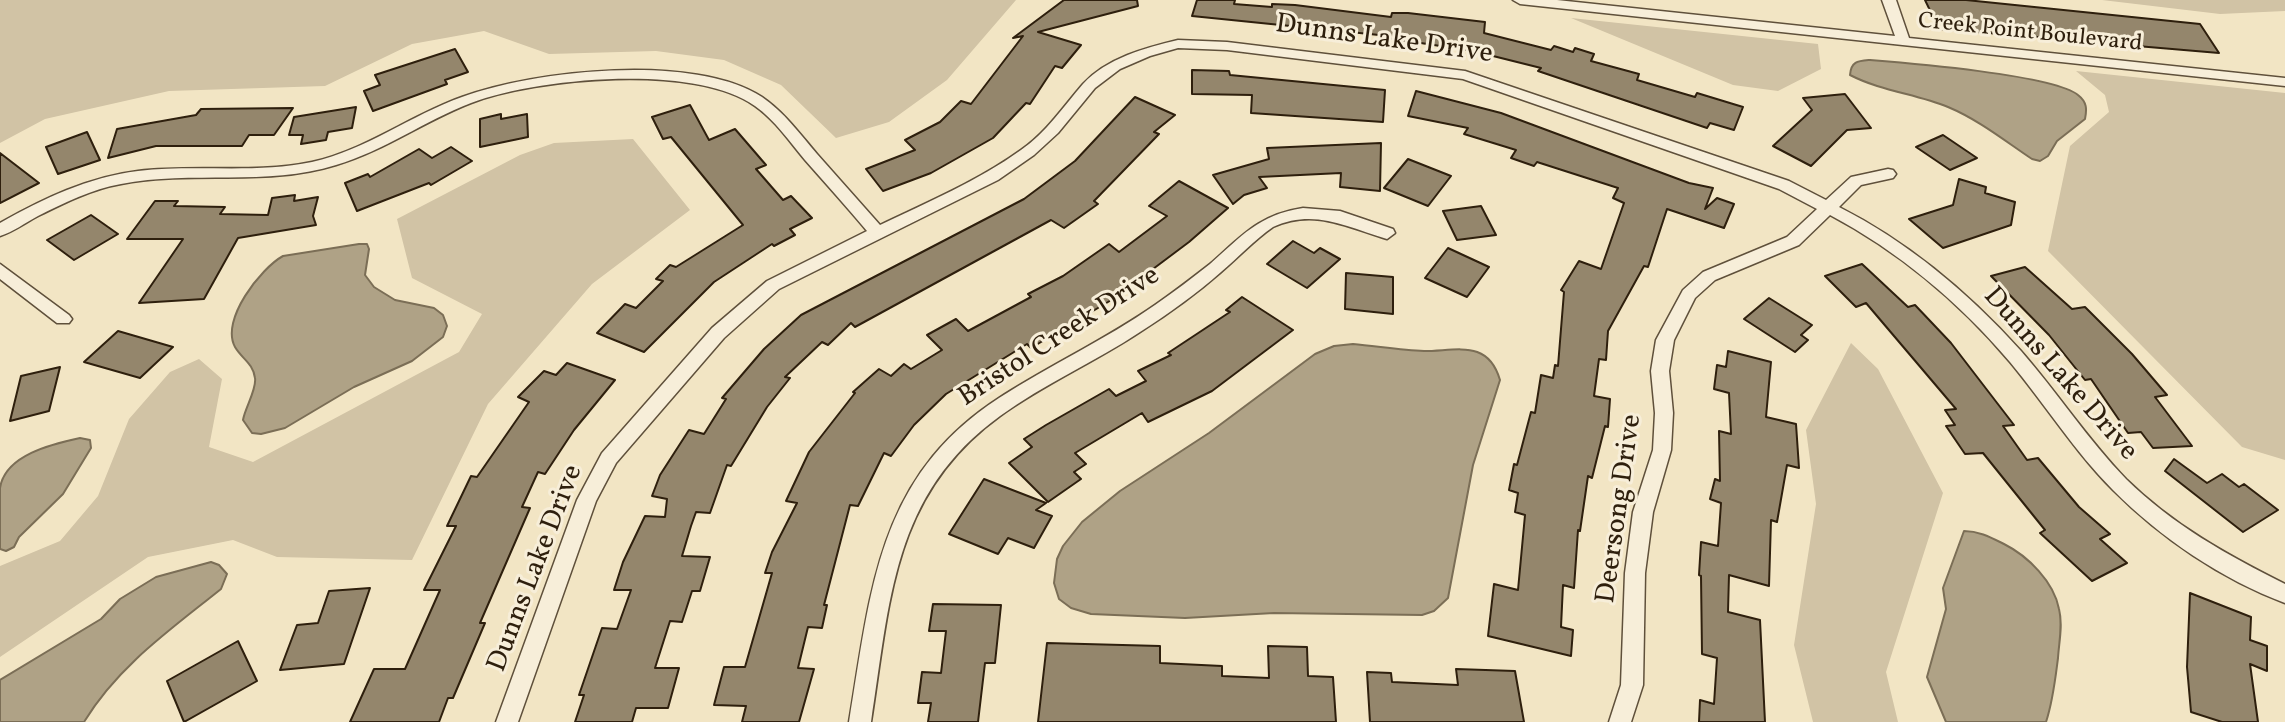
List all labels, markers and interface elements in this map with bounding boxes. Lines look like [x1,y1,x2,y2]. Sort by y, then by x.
street label: Creek Point Boulevard [1916,8,2144,60]
street label: Dunns Lake Drive [1273,9,1495,73]
street label: Bristol Creek Drive [953,260,1167,416]
street label: Dunns Lake Drive [1974,281,2144,469]
street label: Deersong Drive [1591,412,1651,606]
street label: Dunns Lake Drive [482,461,592,677]

